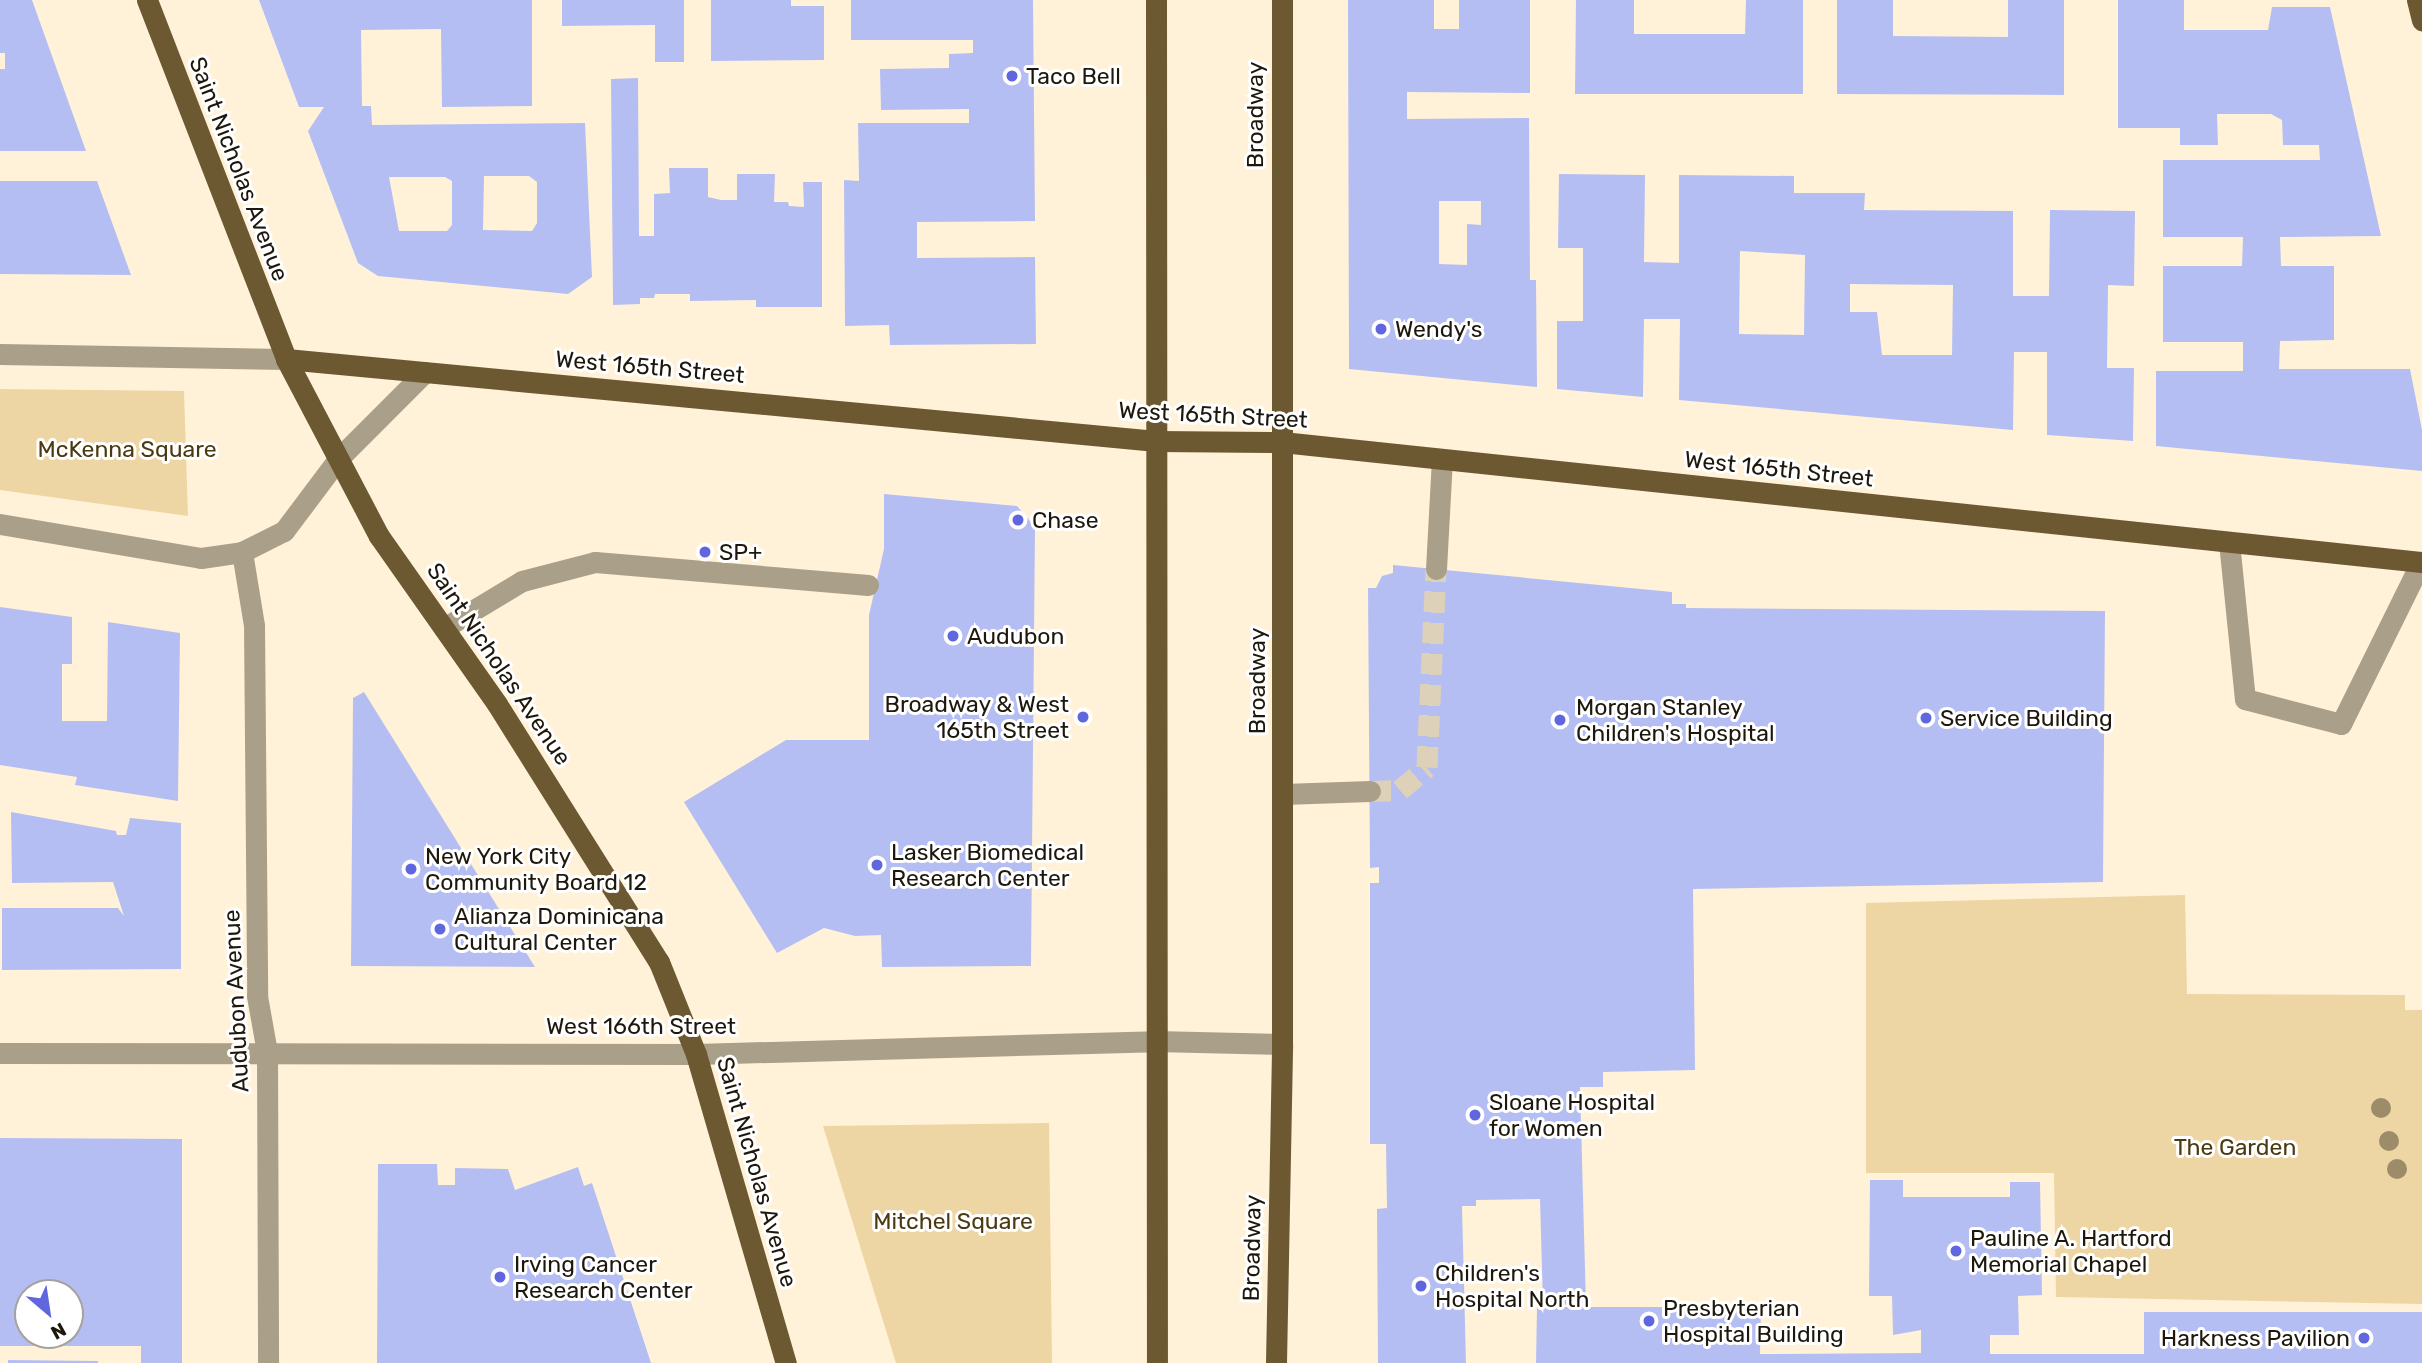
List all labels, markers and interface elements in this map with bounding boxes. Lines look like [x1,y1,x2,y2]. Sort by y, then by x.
street label: Saint Nicholas Avenue [183,53,295,285]
place label: Taco Bell [1026,62,1121,90]
street label: Broadway [1241,62,1269,168]
marker: Taco Bell [1004,68,1020,84]
place label: Wendy's [1395,315,1482,343]
marker: Wendy's [1373,321,1389,337]
street label: West 165th Street [554,345,746,389]
street label: West 165th Street [1118,396,1308,434]
park label: McKenna Square [37,435,217,463]
street label: West 165th Street [1683,445,1875,493]
place label: Chase [1032,506,1099,534]
marker: Chase [1010,512,1026,528]
place label: SP+ [719,538,762,566]
marker: SP+ [697,544,713,560]
street label: Saint Nicholas Avenue [421,557,577,771]
place label: Audubon [967,622,1064,650]
marker: Audubon [945,628,961,644]
street label: Broadway [1243,628,1271,734]
place label: Broadway & West 165th Street [884,690,1069,744]
place label: Morgan Stanley Children's Hospital [1576,693,1775,747]
place label: Service Building [1940,704,2113,732]
marker: Broadway & West 165th Street [1075,709,1091,725]
marker: Morgan Stanley Children's Hospital [1550,710,1570,730]
marker: Service Building [1918,710,1934,726]
place label: Lasker Biomedical Research Center [891,838,1085,892]
place label: New York City Community Board 12 [425,842,648,896]
marker: Lasker Biomedical Research Center [869,857,885,873]
marker: New York City Community Board 12 [403,861,419,877]
place label: Alianza Dominicana Cultural Center [454,902,664,956]
street label: Audubon Avenue [217,909,255,1093]
marker: Alianza Dominicana Cultural Center [432,921,448,937]
street label: West 166th Street [546,1012,736,1040]
street label: Saint Nicholas Avenue [711,1054,803,1290]
place label: Sloane Hospital for Women [1489,1088,1655,1142]
marker: Sloane Hospital for Women [1467,1107,1483,1123]
park label: The Garden [2174,1133,2296,1161]
street label: Broadway [1237,1194,1267,1302]
park label: Mitchel Square [873,1207,1033,1235]
place label: Pauline A. Hartford Memorial Chapel [1970,1224,2172,1278]
marker: Pauline A. Hartford Memorial Chapel [1948,1243,1964,1259]
place label: Irving Cancer Research Center [514,1250,693,1304]
place label: Children's Hospital North [1435,1259,1589,1313]
marker: Irving Cancer Research Center [492,1269,508,1285]
marker: Children's Hospital North [1413,1278,1429,1294]
north arrow [14,1279,84,1349]
place label: Presbyterian Hospital Building [1663,1294,1844,1348]
marker: Presbyterian Hospital Building [1641,1313,1657,1329]
text: N [47,1318,70,1344]
place label: Harkness Pavilion [2161,1324,2350,1352]
marker: Harkness Pavilion [2356,1330,2372,1346]

